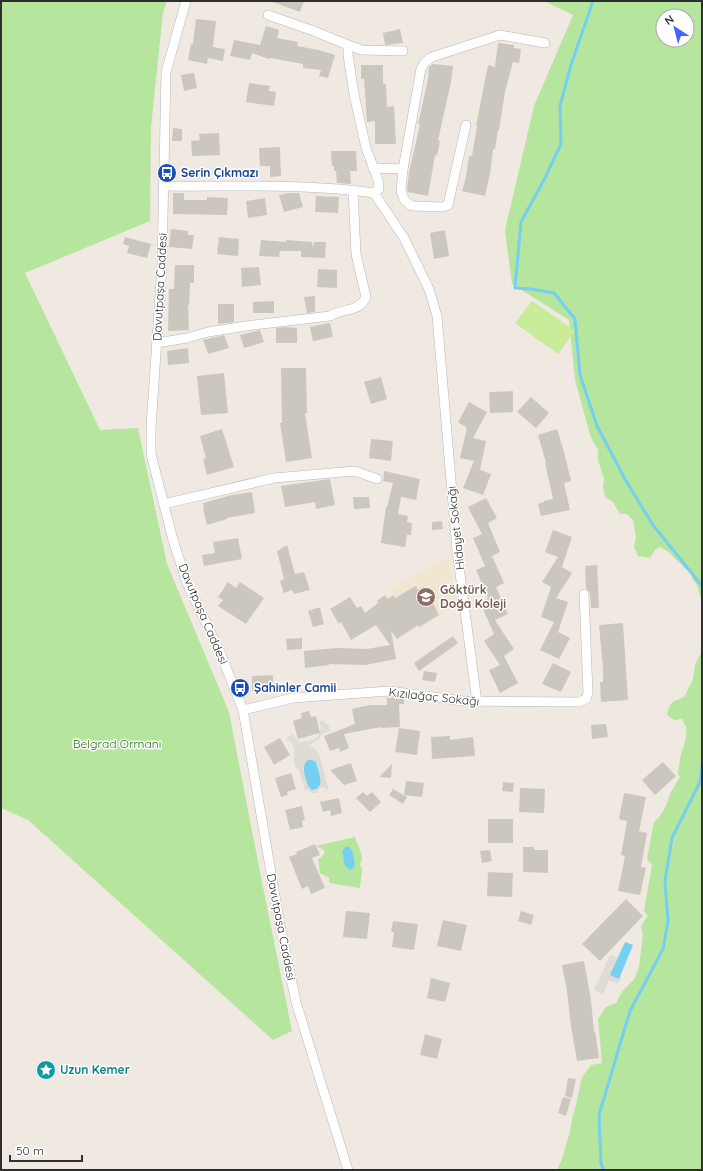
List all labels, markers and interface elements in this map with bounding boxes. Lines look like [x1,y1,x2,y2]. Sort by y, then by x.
north arrow [655,8,695,48]
text: N [662,12,677,28]
bus stop icon: Serin Çıkmazı [156,162,178,184]
place label: Serin Çıkmazı [181,165,258,180]
street label: Davutpaşa Caddesi [149,232,170,341]
street label: Hidayet Sokağı [444,485,467,571]
street label: Davutpaşa Caddesi [175,561,232,667]
place label: Göktürk Doğa Koleji [440,582,506,611]
school or university icon: Göktürk Doğa Koleji [415,586,437,608]
bus stop icon: Şahinler Camii [229,677,251,699]
place label: Şahinler Camii [254,680,336,695]
street label: Kızılağaç Sokağı [388,684,480,709]
park label: Belgrad Ormanı [73,736,161,751]
street label: Davutpaşa Caddesi [264,872,299,982]
place icon: Uzun Kemer [35,1059,57,1081]
place label: Uzun Kemer [60,1062,130,1077]
scale bar [10,1137,82,1163]
text: 50 m [16,1143,44,1158]

